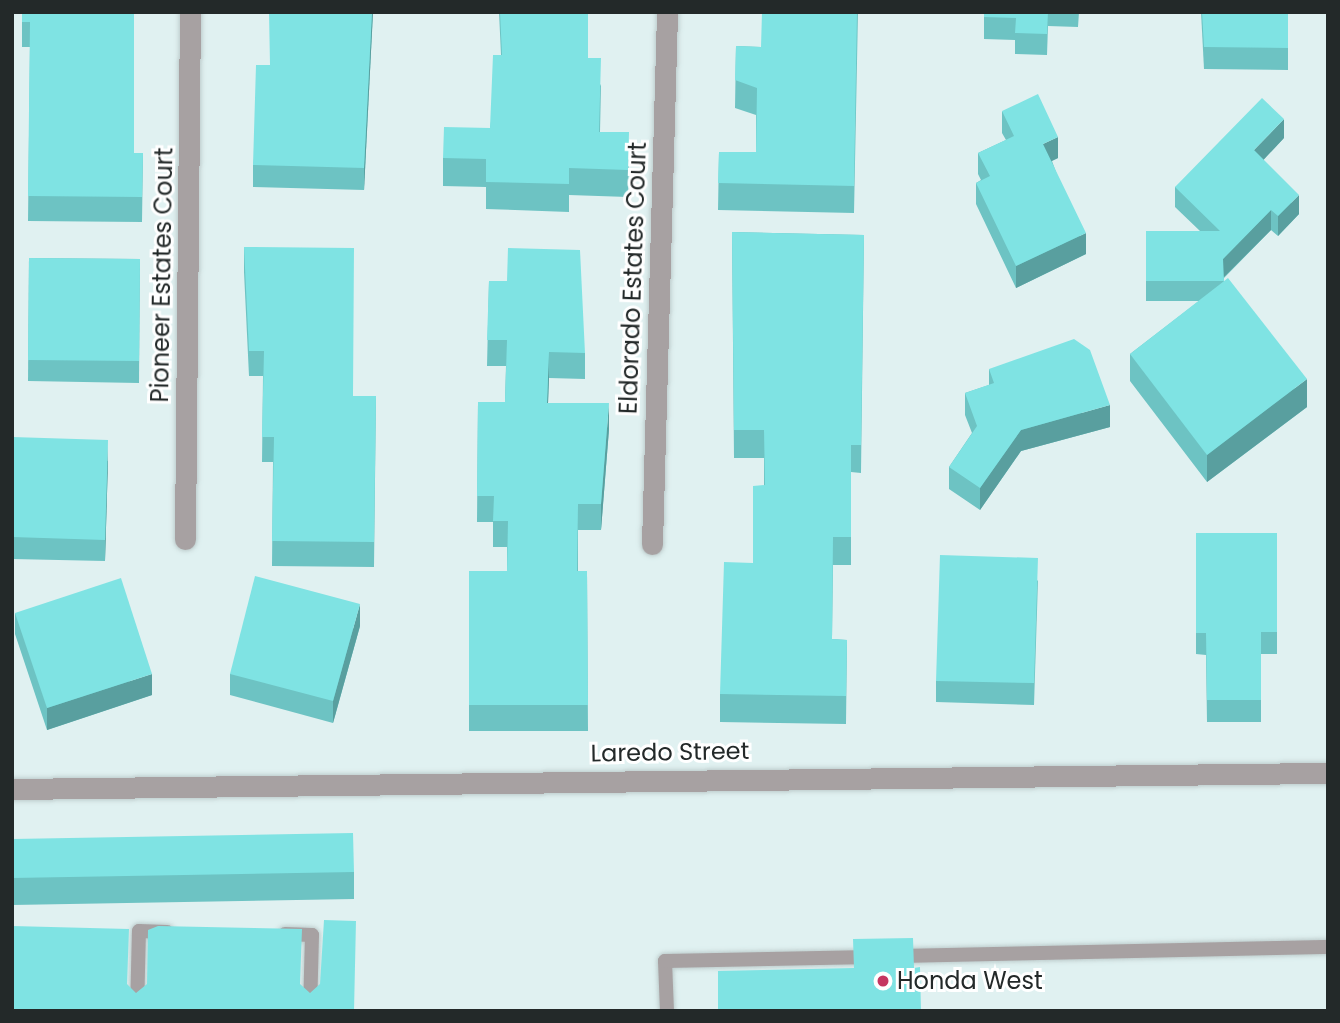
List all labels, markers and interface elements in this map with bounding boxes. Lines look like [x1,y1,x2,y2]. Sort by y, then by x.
street label: Eldorado Estates Court [614,141,652,415]
street label: Pioneer Estates Court [145,147,179,403]
street label: Laredo Street [590,736,750,768]
place label: Honda West [897,967,1043,995]
marker: Honda West [875,973,891,989]

